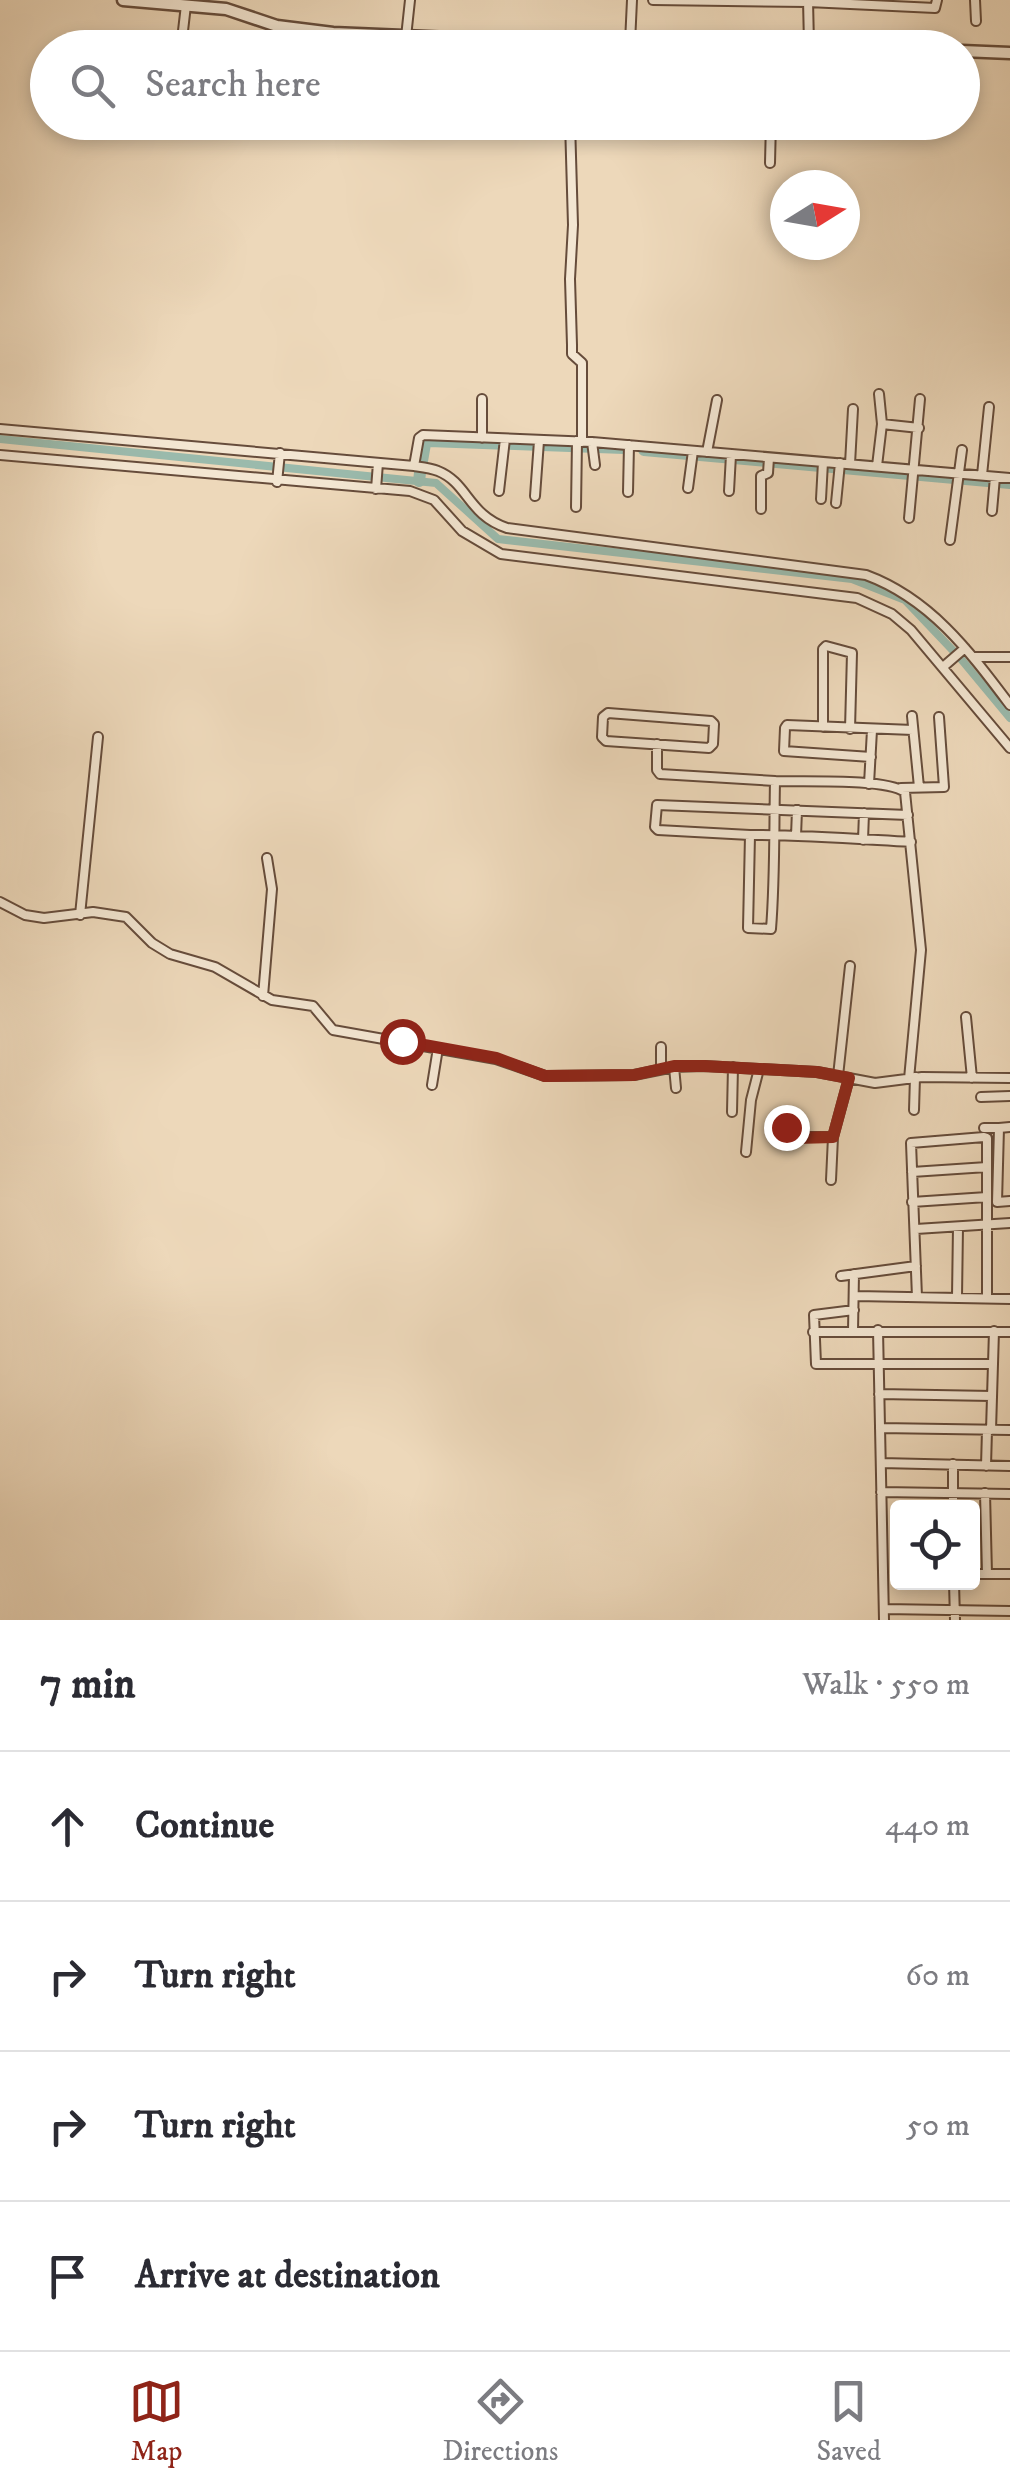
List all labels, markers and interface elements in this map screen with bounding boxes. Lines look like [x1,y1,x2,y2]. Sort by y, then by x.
search box [30,30,980,140]
icon: search [65,58,120,113]
text: Search here [145,61,321,109]
north arrow [770,170,860,260]
route start [380,1019,426,1065]
route end [764,1105,810,1151]
map controls [890,1500,980,1590]
button: locate [890,1500,980,1590]
text: 7 min [40,1659,135,1711]
text: Walk · 550 m [802,1665,970,1705]
icon: ahead [40,1799,95,1854]
text: Continue [135,1802,274,1850]
text: 440 m [885,1806,970,1846]
icon: right [40,1949,95,2004]
text: Turn right [135,1952,296,2000]
text: 60 m [905,1956,970,1996]
icon: right [40,2099,95,2154]
text: Turn right [135,2102,296,2150]
text: 50 m [906,2106,970,2146]
icon: arrive [40,2249,95,2304]
text: Arrive at destination [135,2252,440,2300]
tab: Map [129,2374,184,2469]
tab: Directions [442,2374,558,2469]
tab: Saved [817,2374,881,2469]

